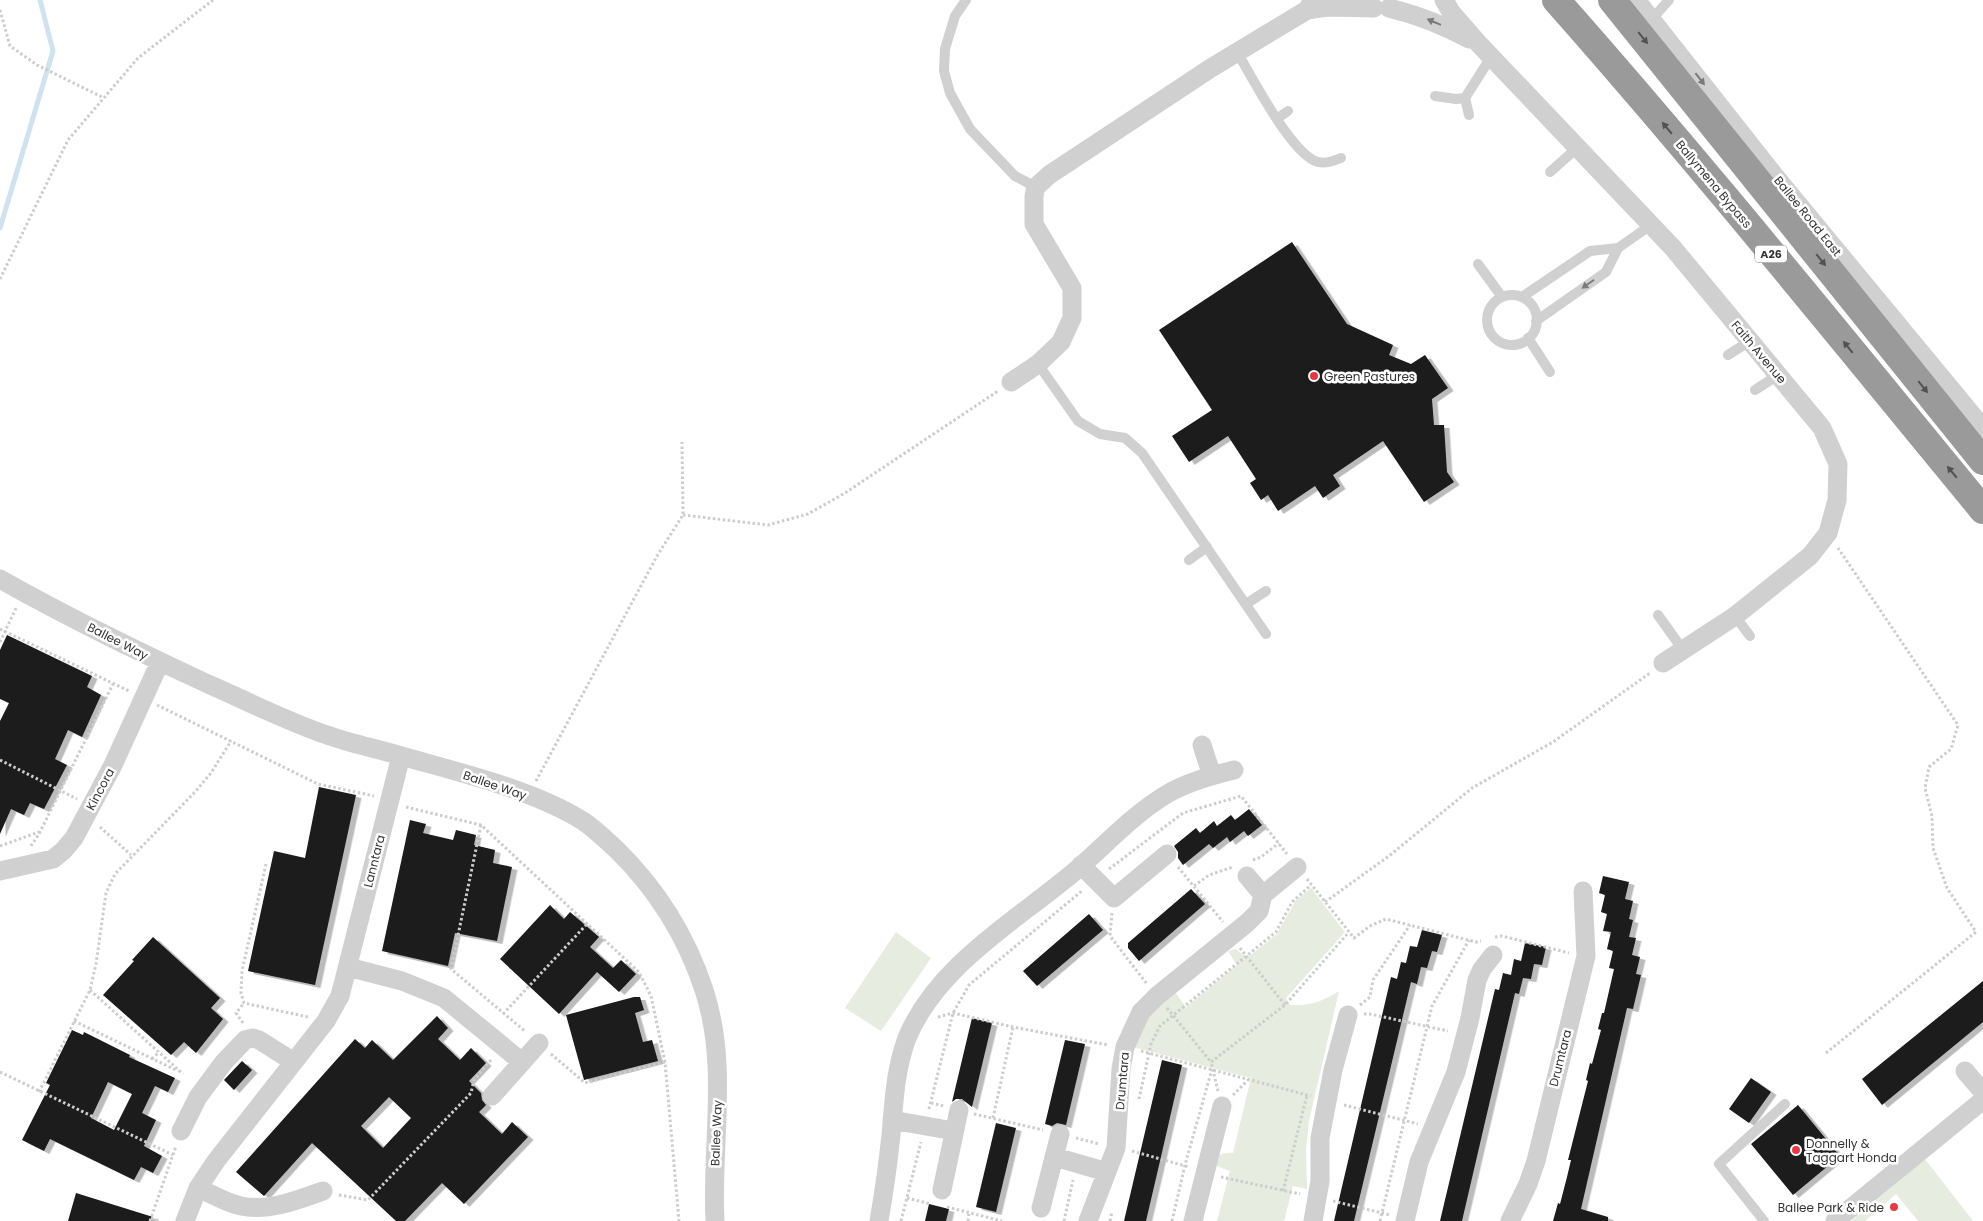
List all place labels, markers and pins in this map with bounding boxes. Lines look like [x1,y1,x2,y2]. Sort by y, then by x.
place label: Green Pastures [1324,368,1415,385]
marker: Green Pastures [1308,370,1320,382]
place label: Donnelly & Taggart Honda [1806,1135,1897,1166]
marker: Donnelly & Taggart Honda [1790,1144,1802,1156]
place label: Ballee Park & Ride [1778,1199,1884,1216]
marker: Ballee Park & Ride [1888,1201,1900,1213]

